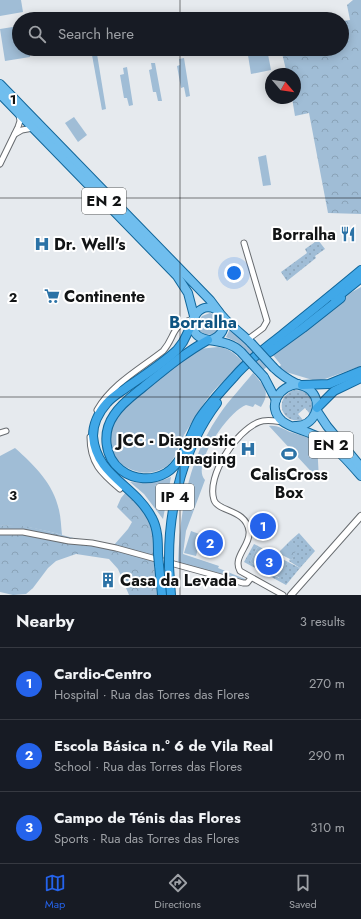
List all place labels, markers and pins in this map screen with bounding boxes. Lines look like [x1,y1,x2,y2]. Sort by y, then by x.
place label: Borralha [272,223,336,246]
restaurant icon: Borralha [339,225,357,243]
place label: Dr. Well's [54,233,125,256]
hospital icon: Dr. Well's [33,235,51,253]
place label: Continente [64,285,145,308]
supermarket icon: Continente [43,287,61,305]
place label: JCC - Diagnostic Imaging [114,429,236,470]
hospital icon: JCC - Diagnostic Imaging [239,440,257,458]
sports icon: CalisCross Box [280,445,298,463]
place label: CalisCross Box [250,463,328,504]
pin: 1 [250,511,276,541]
pin: 2 [197,528,223,558]
pin: 3 [256,547,282,577]
place label: Casa da Levada [120,569,237,592]
building icon: Casa da Levada [99,571,117,589]

